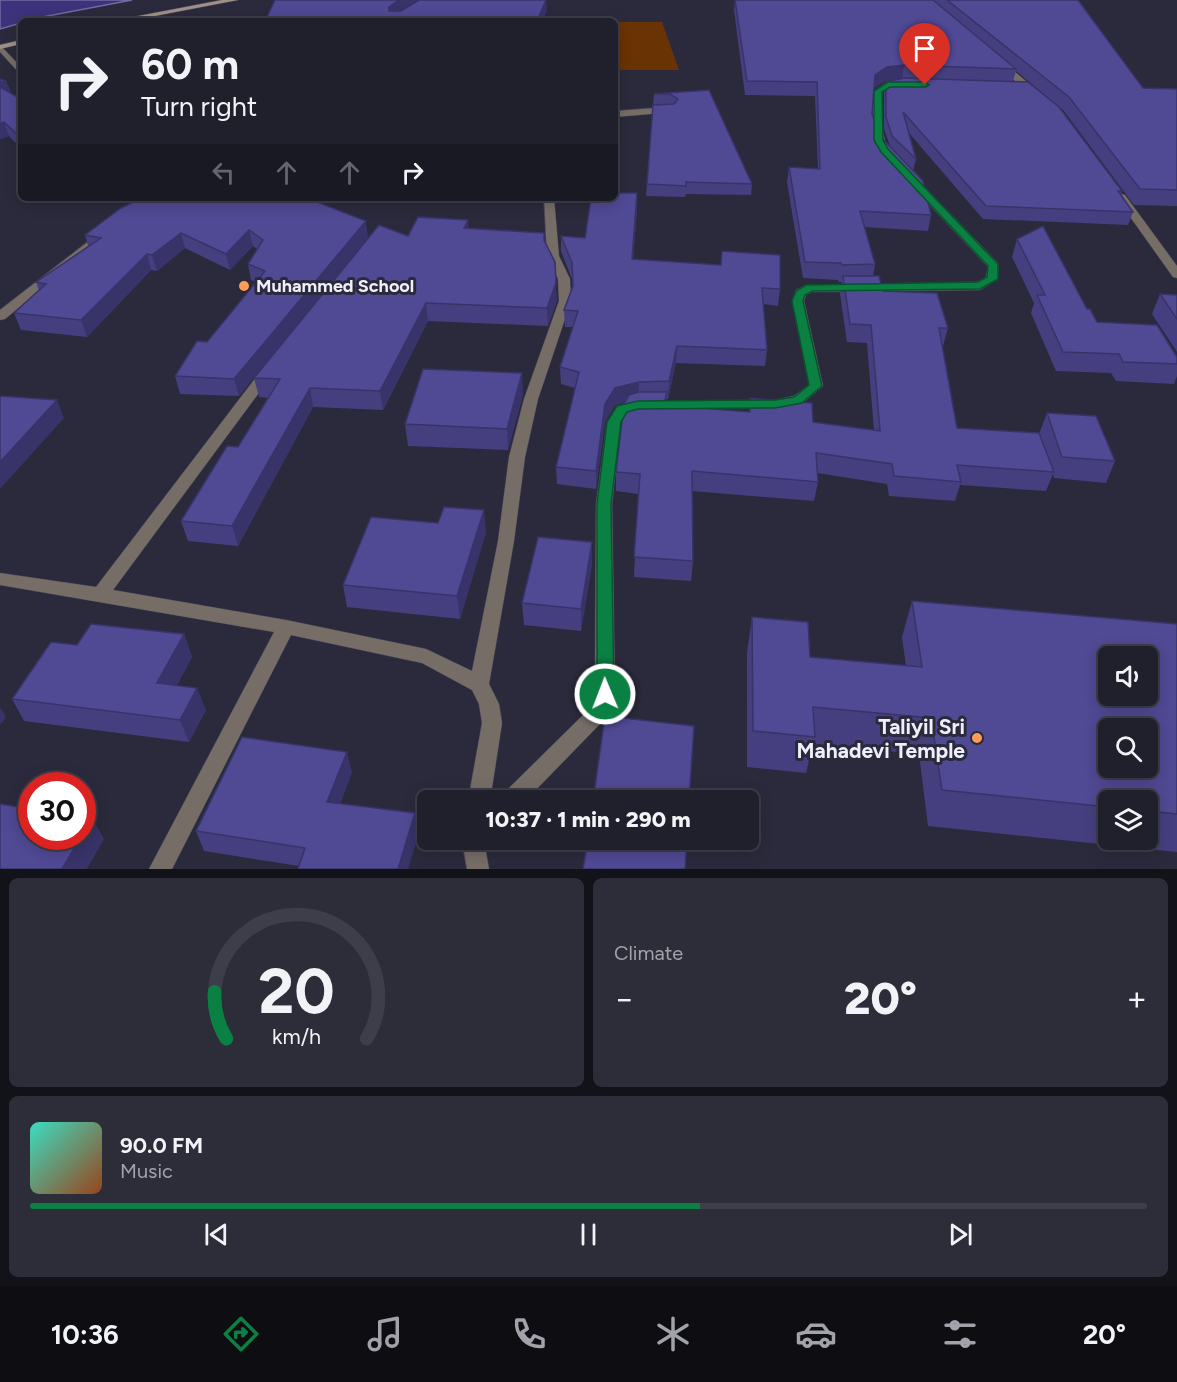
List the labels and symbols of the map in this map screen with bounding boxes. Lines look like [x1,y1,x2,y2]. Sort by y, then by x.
pin [899,23,950,85]
place label: Muhammed School [256,275,414,297]
marker: Muhammed School [237,279,251,293]
position arrow [573,662,637,726]
place label: Taliyil Sri Mahadevi Temple [797,714,965,763]
marker: Taliyil Sri Mahadevi Temple [970,731,984,745]
speed limit sign: 30 [18,772,96,850]

